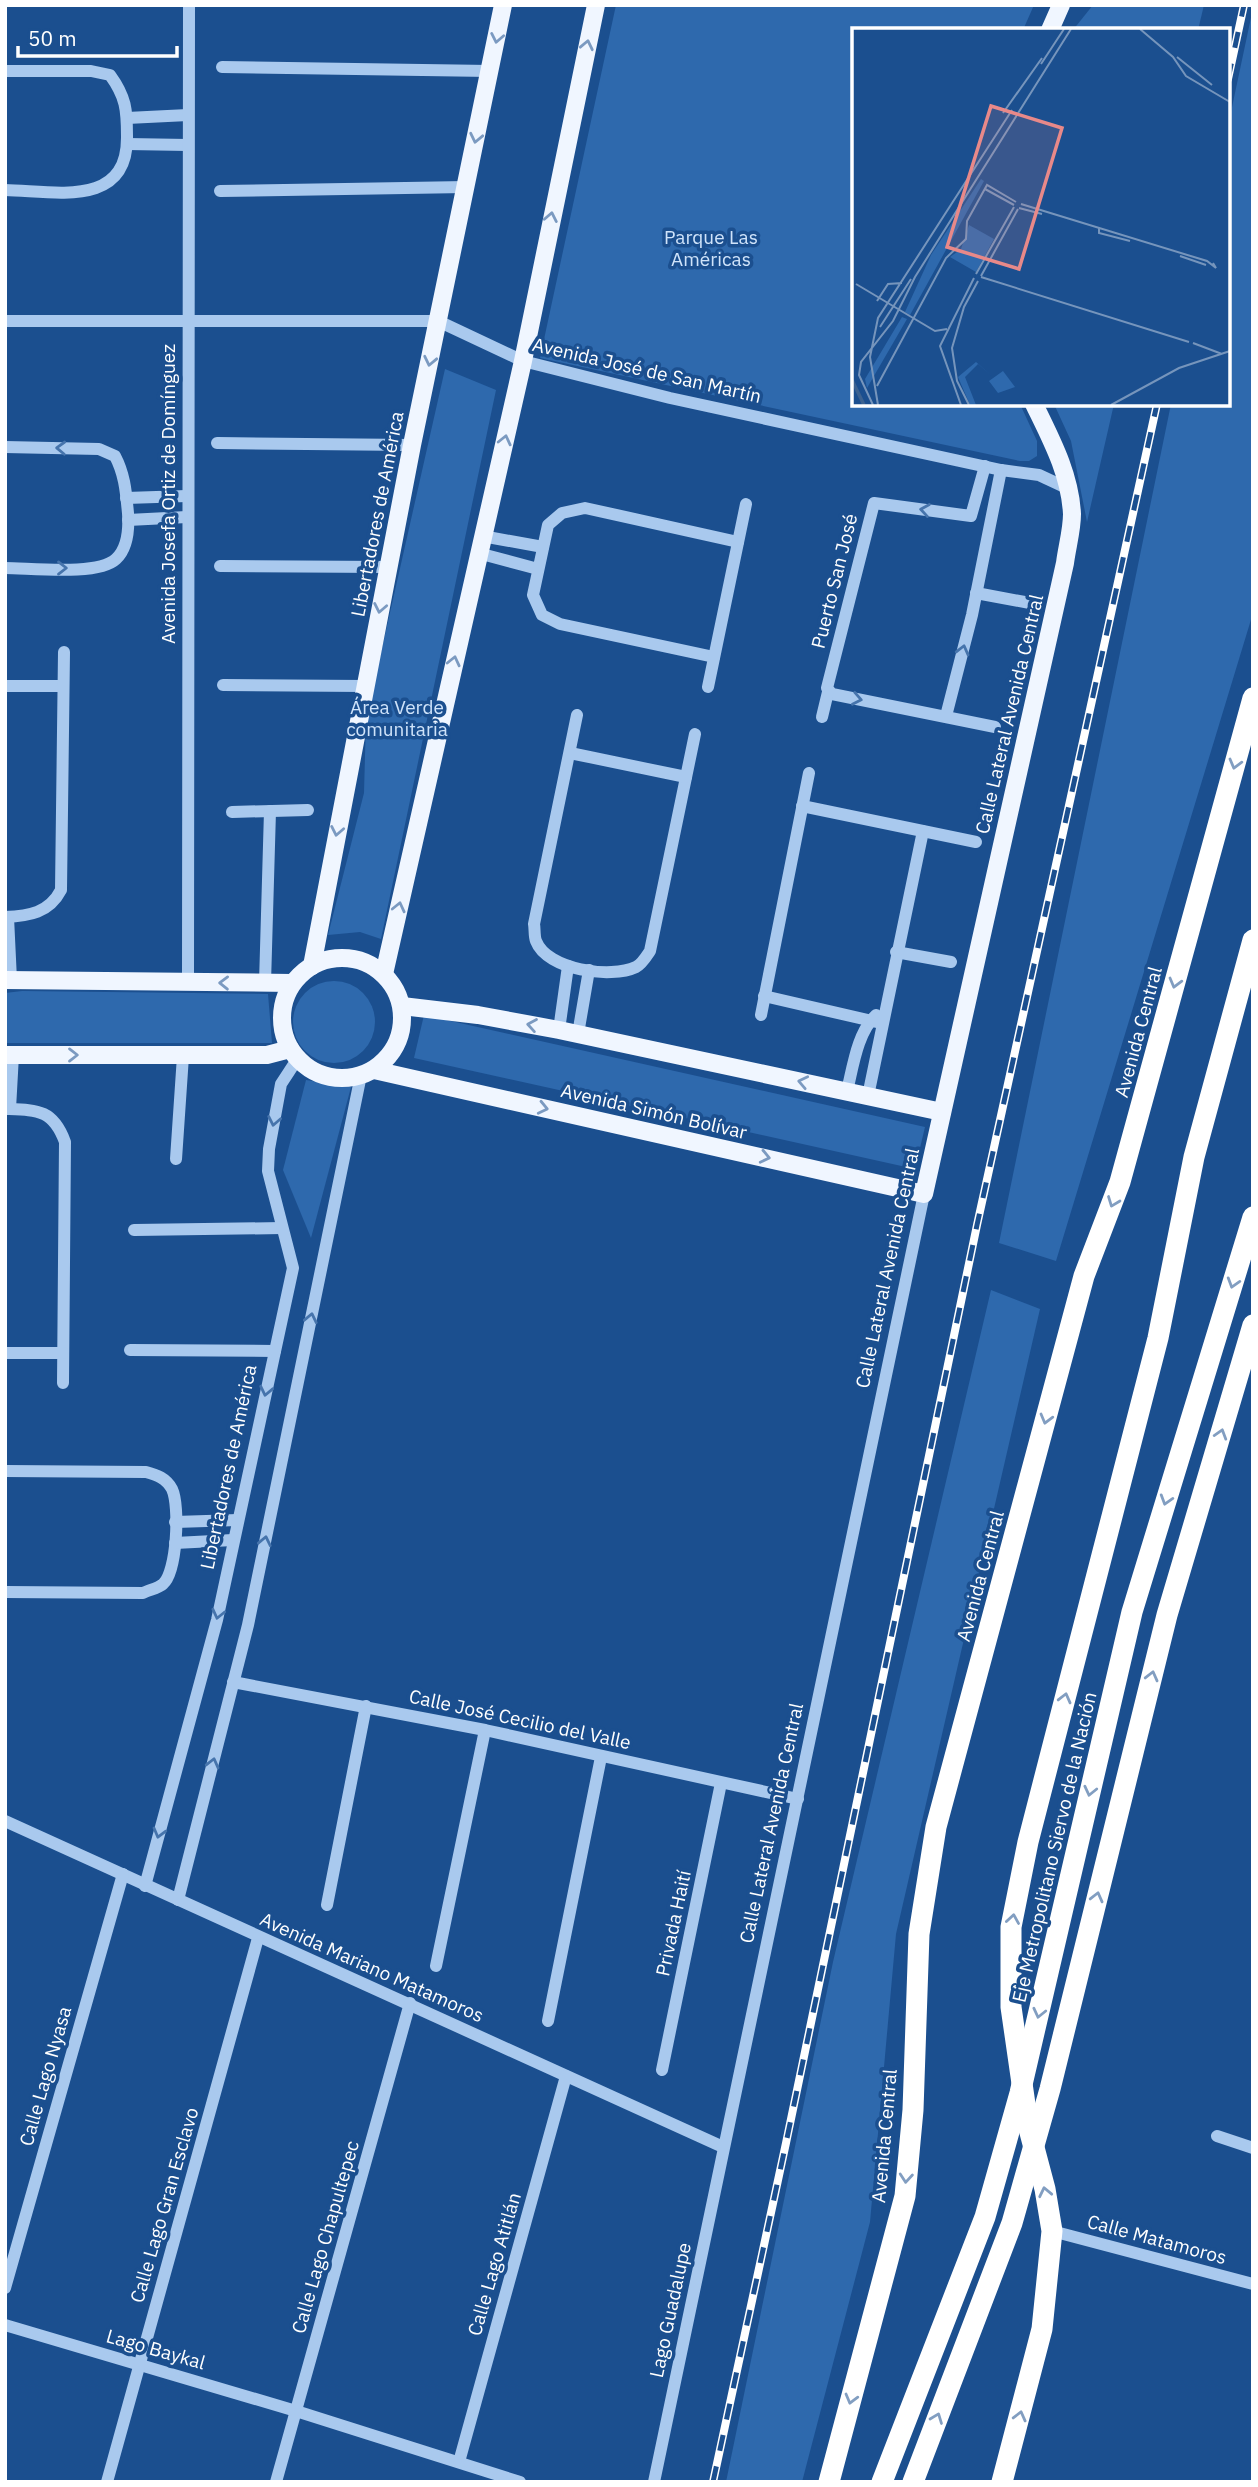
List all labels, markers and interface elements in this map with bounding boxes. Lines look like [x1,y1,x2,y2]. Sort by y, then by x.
scale bar [18,14,177,58]
text: 50 m [28,24,77,52]
inset map [852,28,1230,406]
one-way arrow [490,32,505,44]
one-way arrow [579,39,594,51]
one-way arrow [470,132,485,144]
one-way arrow [543,211,558,223]
park label: Parque Las Américas [664,225,758,271]
street label: Avenida José de San Martín [530,332,764,408]
street label: Avenida Josefa Ortiz de Domínguez [156,344,180,644]
one-way arrow [423,355,438,367]
street label: Libertadores de América [345,409,409,619]
one-way arrow [497,434,511,446]
one-way arrow [55,440,66,456]
one-way arrow [919,503,931,518]
street label: Puerto San José [806,511,862,651]
one-way arrow [57,560,68,576]
street label: Calle Lateral Avenida Central [970,592,1048,836]
one-way arrow [374,602,389,614]
one-way arrow [955,644,970,656]
one-way arrow [446,655,460,667]
one-way arrow [851,691,863,706]
park label: Área Verde comunitaria [346,695,448,741]
one-way arrow [1228,758,1243,770]
one-way arrow [330,825,345,837]
one-way arrow [391,901,406,913]
street label: Avenida Central [1109,964,1167,1100]
one-way arrow [218,975,229,990]
one-way arrow [1168,977,1183,989]
one-way arrow [527,1018,539,1033]
one-way arrow [69,1047,79,1063]
one-way arrow [797,1076,809,1090]
street label: Avenida Simón Bolívar [559,1078,749,1144]
one-way arrow [537,1099,549,1114]
one-way arrow [267,1115,282,1127]
street label: Calle Lateral Avenida Central [850,1146,924,1390]
one-way arrow [759,1149,771,1163]
one-way arrow [1107,1195,1121,1207]
one-way arrow [1226,1276,1241,1288]
one-way arrow [302,1312,317,1324]
street label: Libertadores de América [195,1362,261,1572]
one-way arrow [260,1385,274,1397]
one-way arrow [1039,1413,1054,1425]
one-way arrow [1212,1428,1227,1440]
one-way arrow [1160,1494,1175,1506]
street label: Avenida Central [951,1508,1009,1644]
one-way arrow [257,1535,272,1547]
one-way arrow [211,1607,226,1619]
one-way arrow [1144,1670,1158,1682]
street label: Calle José Cecilio del Valle [407,1684,633,1754]
street label: Eje Metropolitano Siervo de la Nación [1007,1689,1101,2005]
one-way arrow [1057,1692,1071,1704]
street label: Calle Lateral Avenida Central [734,1701,808,1945]
one-way arrow [205,1757,219,1769]
one-way arrow [1084,1785,1099,1797]
one-way arrow [153,1827,167,1839]
street label: Privada Haití [650,1868,696,1978]
one-way arrow [1089,1891,1103,1903]
street label: Avenida Mariano Matamoros [256,1907,488,2027]
one-way arrow [1005,1913,1020,1925]
street label: Calle Lago Nyasa [14,2003,76,2149]
one-way arrow [1033,2007,1047,2019]
street label: Avenida Central [866,2068,902,2204]
street label: Calle Lago Gran Esclavo [125,2105,203,2305]
street label: Calle Lago Chapultepec [286,2137,364,2336]
one-way arrow [899,2172,914,2184]
one-way arrow [1039,2186,1054,2198]
street label: Calle Lago Atitlán [462,2190,526,2338]
street label: Calle Matamoros [1085,2209,1229,2269]
street label: Lago Guadalupe [644,2240,696,2380]
street label: Lago Baykal [104,2323,208,2375]
one-way arrow [845,2392,859,2404]
one-way arrow [1012,2410,1026,2422]
one-way arrow [929,2413,943,2425]

